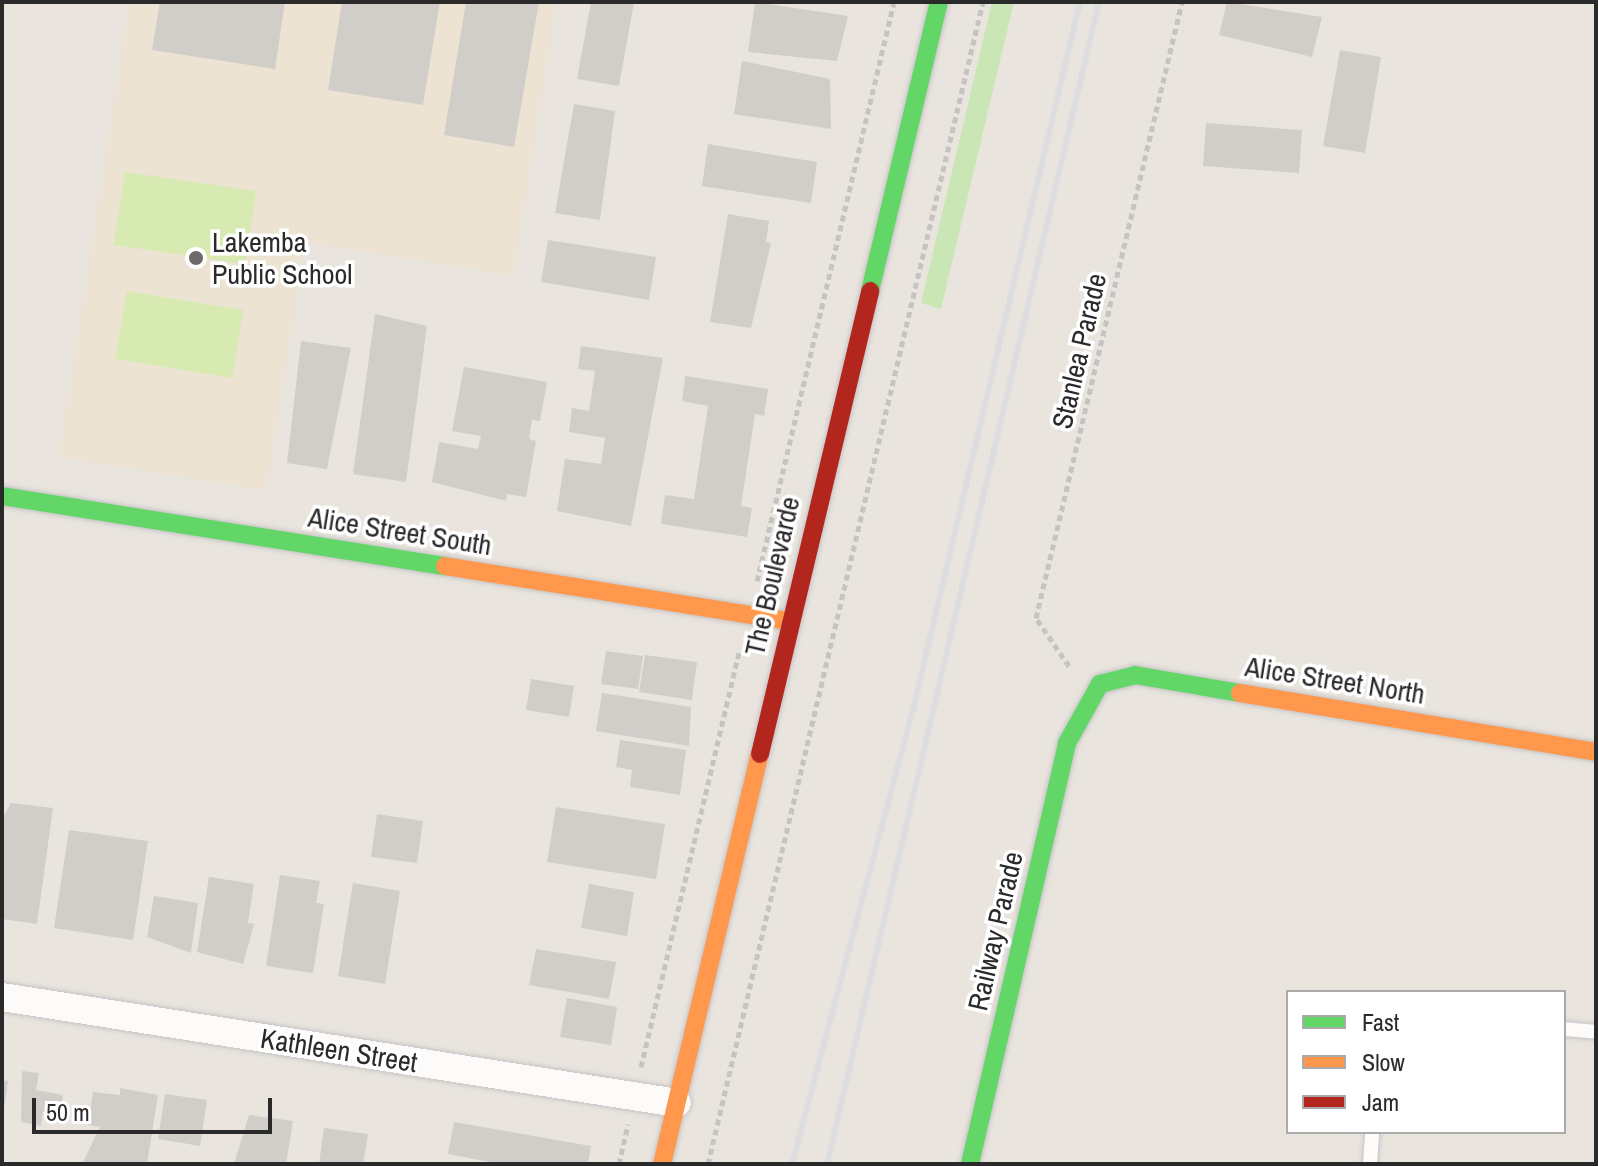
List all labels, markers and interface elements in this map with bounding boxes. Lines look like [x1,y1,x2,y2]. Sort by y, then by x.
place label: Lakemba Public School [212,225,352,291]
marker: Lakemba Public School [187,249,205,267]
street label: Stanlea Parade [1045,270,1113,432]
street label: The Boulevarde [737,493,807,659]
street label: Alice Street South [306,500,494,562]
street label: Alice Street North [1243,649,1427,711]
street label: Railway Parade [960,848,1030,1014]
legend [1286,990,1566,1134]
text: Fast [1362,1006,1399,1038]
street label: Kathleen Street [258,1021,420,1079]
text: Slow [1362,1046,1405,1078]
scale bar [36,1082,276,1132]
text: Jam [1362,1086,1399,1118]
text: 50 m [46,1096,90,1128]

